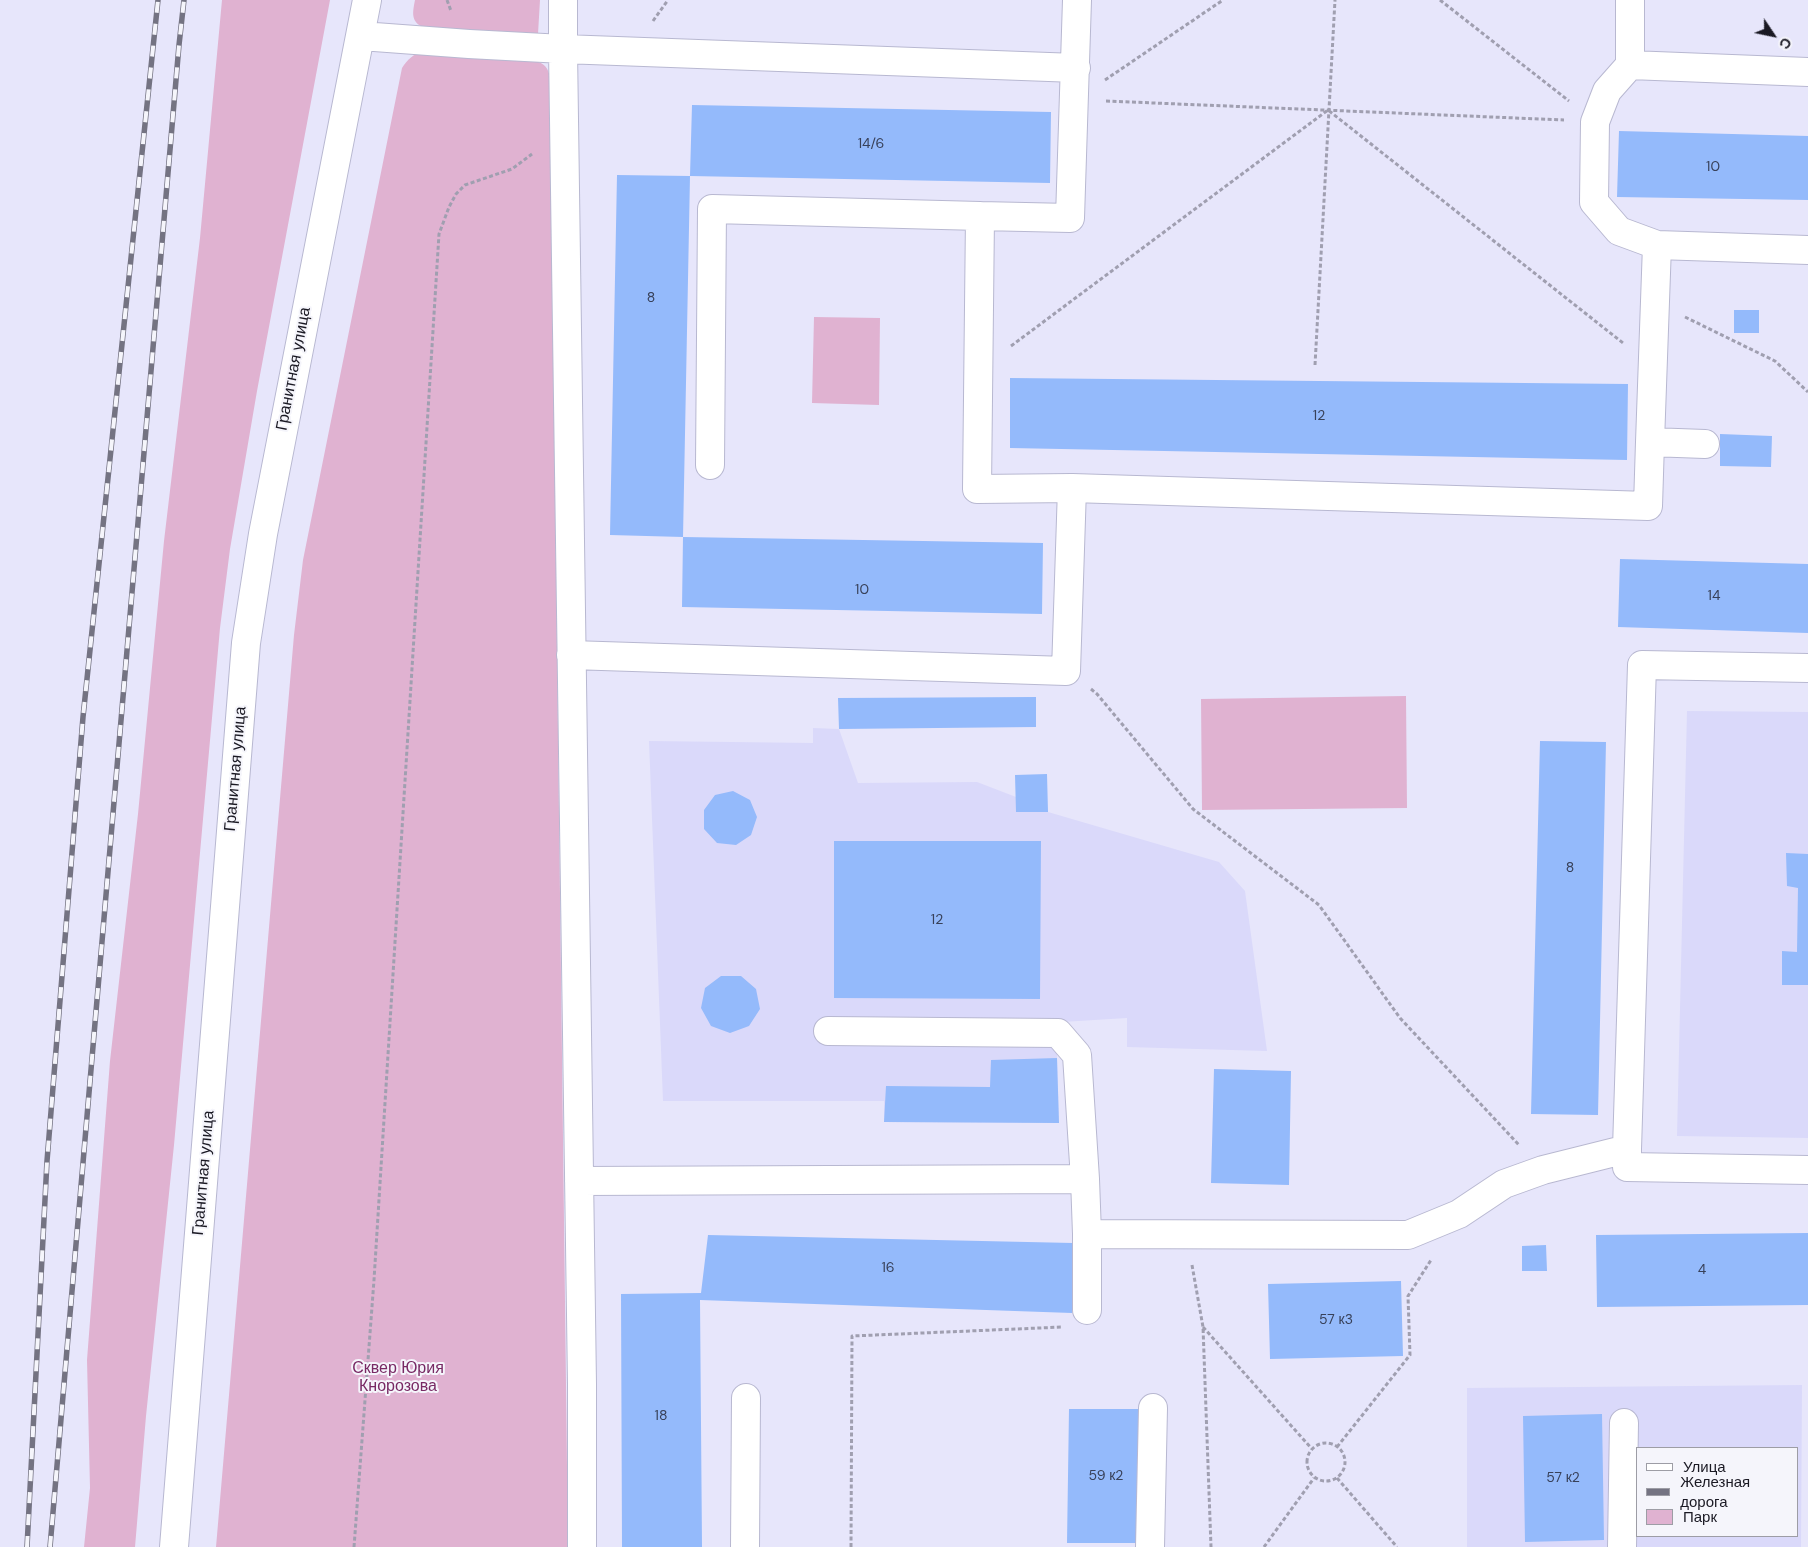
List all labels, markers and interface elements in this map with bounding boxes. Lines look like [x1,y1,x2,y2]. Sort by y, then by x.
north arrow [1748,10,1798,60]
text: С [1775,34,1796,53]
house number: 14/6 [858,136,884,152]
house number: 10 [1706,159,1720,175]
house number: 8 [647,290,655,306]
street label: Гранитная улица [273,306,315,432]
house number: 12 [1313,408,1325,424]
house number: 10 [855,582,869,598]
house number: 14 [1708,588,1720,604]
street label: Гранитная улица [221,706,251,832]
house number: 8 [1566,860,1574,876]
house number: 12 [931,912,943,928]
street label: Гранитная улица [189,1110,219,1236]
house number: 16 [881,1260,895,1276]
house number: 4 [1698,1262,1706,1278]
house number: 57 к3 [1319,1312,1353,1328]
park label: Сквер Юрия Кнорозова [352,1359,444,1397]
house number: 18 [655,1408,667,1424]
legend [1636,1447,1798,1537]
text: Улица [1683,1457,1726,1477]
house number: 59 к2 [1089,1468,1123,1484]
house number: 57 к2 [1546,1470,1580,1486]
text: Железная дорога [1680,1472,1750,1512]
text: Парк [1683,1507,1717,1527]

